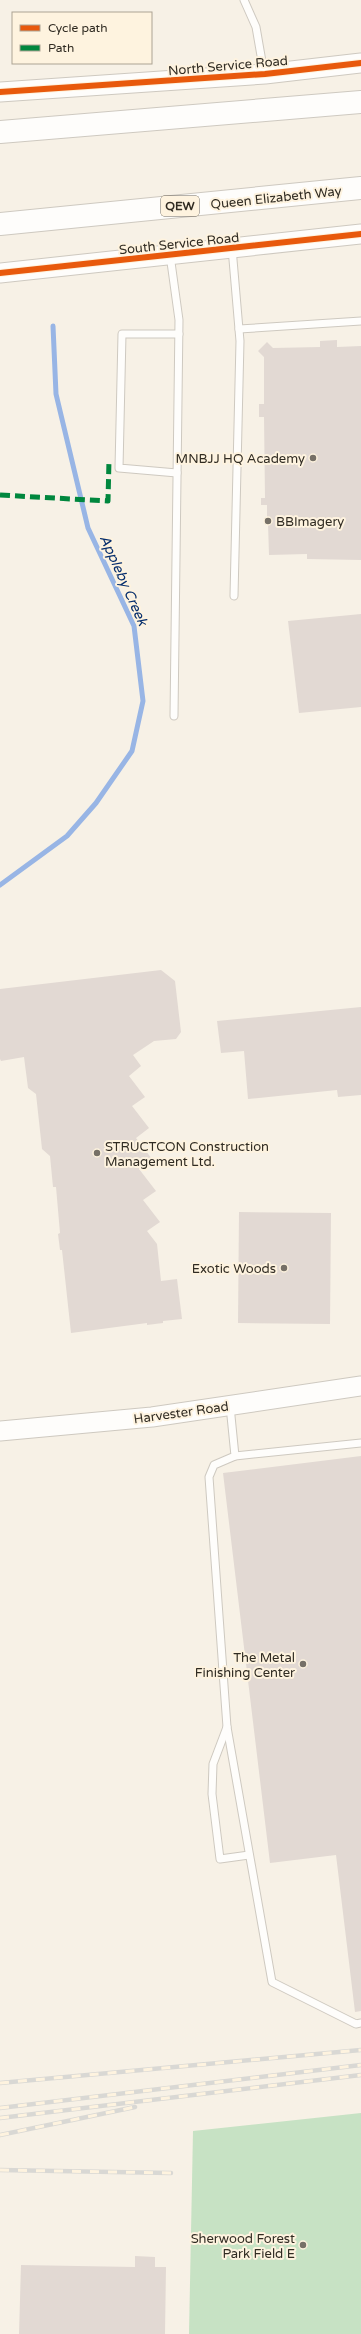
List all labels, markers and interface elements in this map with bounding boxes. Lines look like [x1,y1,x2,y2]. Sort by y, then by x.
legend [12,12,152,64]
text: Cycle path [48,21,107,35]
text: Path [48,41,74,55]
street label: North Service Road [168,53,289,79]
street label: Queen Elizabeth Way [210,183,342,213]
road number: QEW [161,196,199,216]
street label: South Service Road [118,230,240,258]
place label: MNBJJ HQ Academy [176,451,305,467]
marker: MNBJJ HQ Academy [308,453,318,463]
place label: BBImagery [276,514,344,530]
marker: BBImagery [263,516,273,526]
water label: Appleby Creek [96,532,152,629]
place label: STRUCTCON Construction Management Ltd. [105,1139,269,1170]
marker: STRUCTCON Construction Management Ltd. [92,1148,102,1158]
place label: Exotic Woods [192,1261,276,1277]
marker: Exotic Woods [279,1263,289,1273]
street label: Harvester Road [133,1398,230,1428]
place label: The Metal Finishing Center [195,1650,295,1681]
marker: The Metal Finishing Center [298,1659,308,1669]
place label: Sherwood Forest Park Field E [191,2231,295,2262]
marker: Sherwood Forest Park Field E [298,2240,308,2250]

